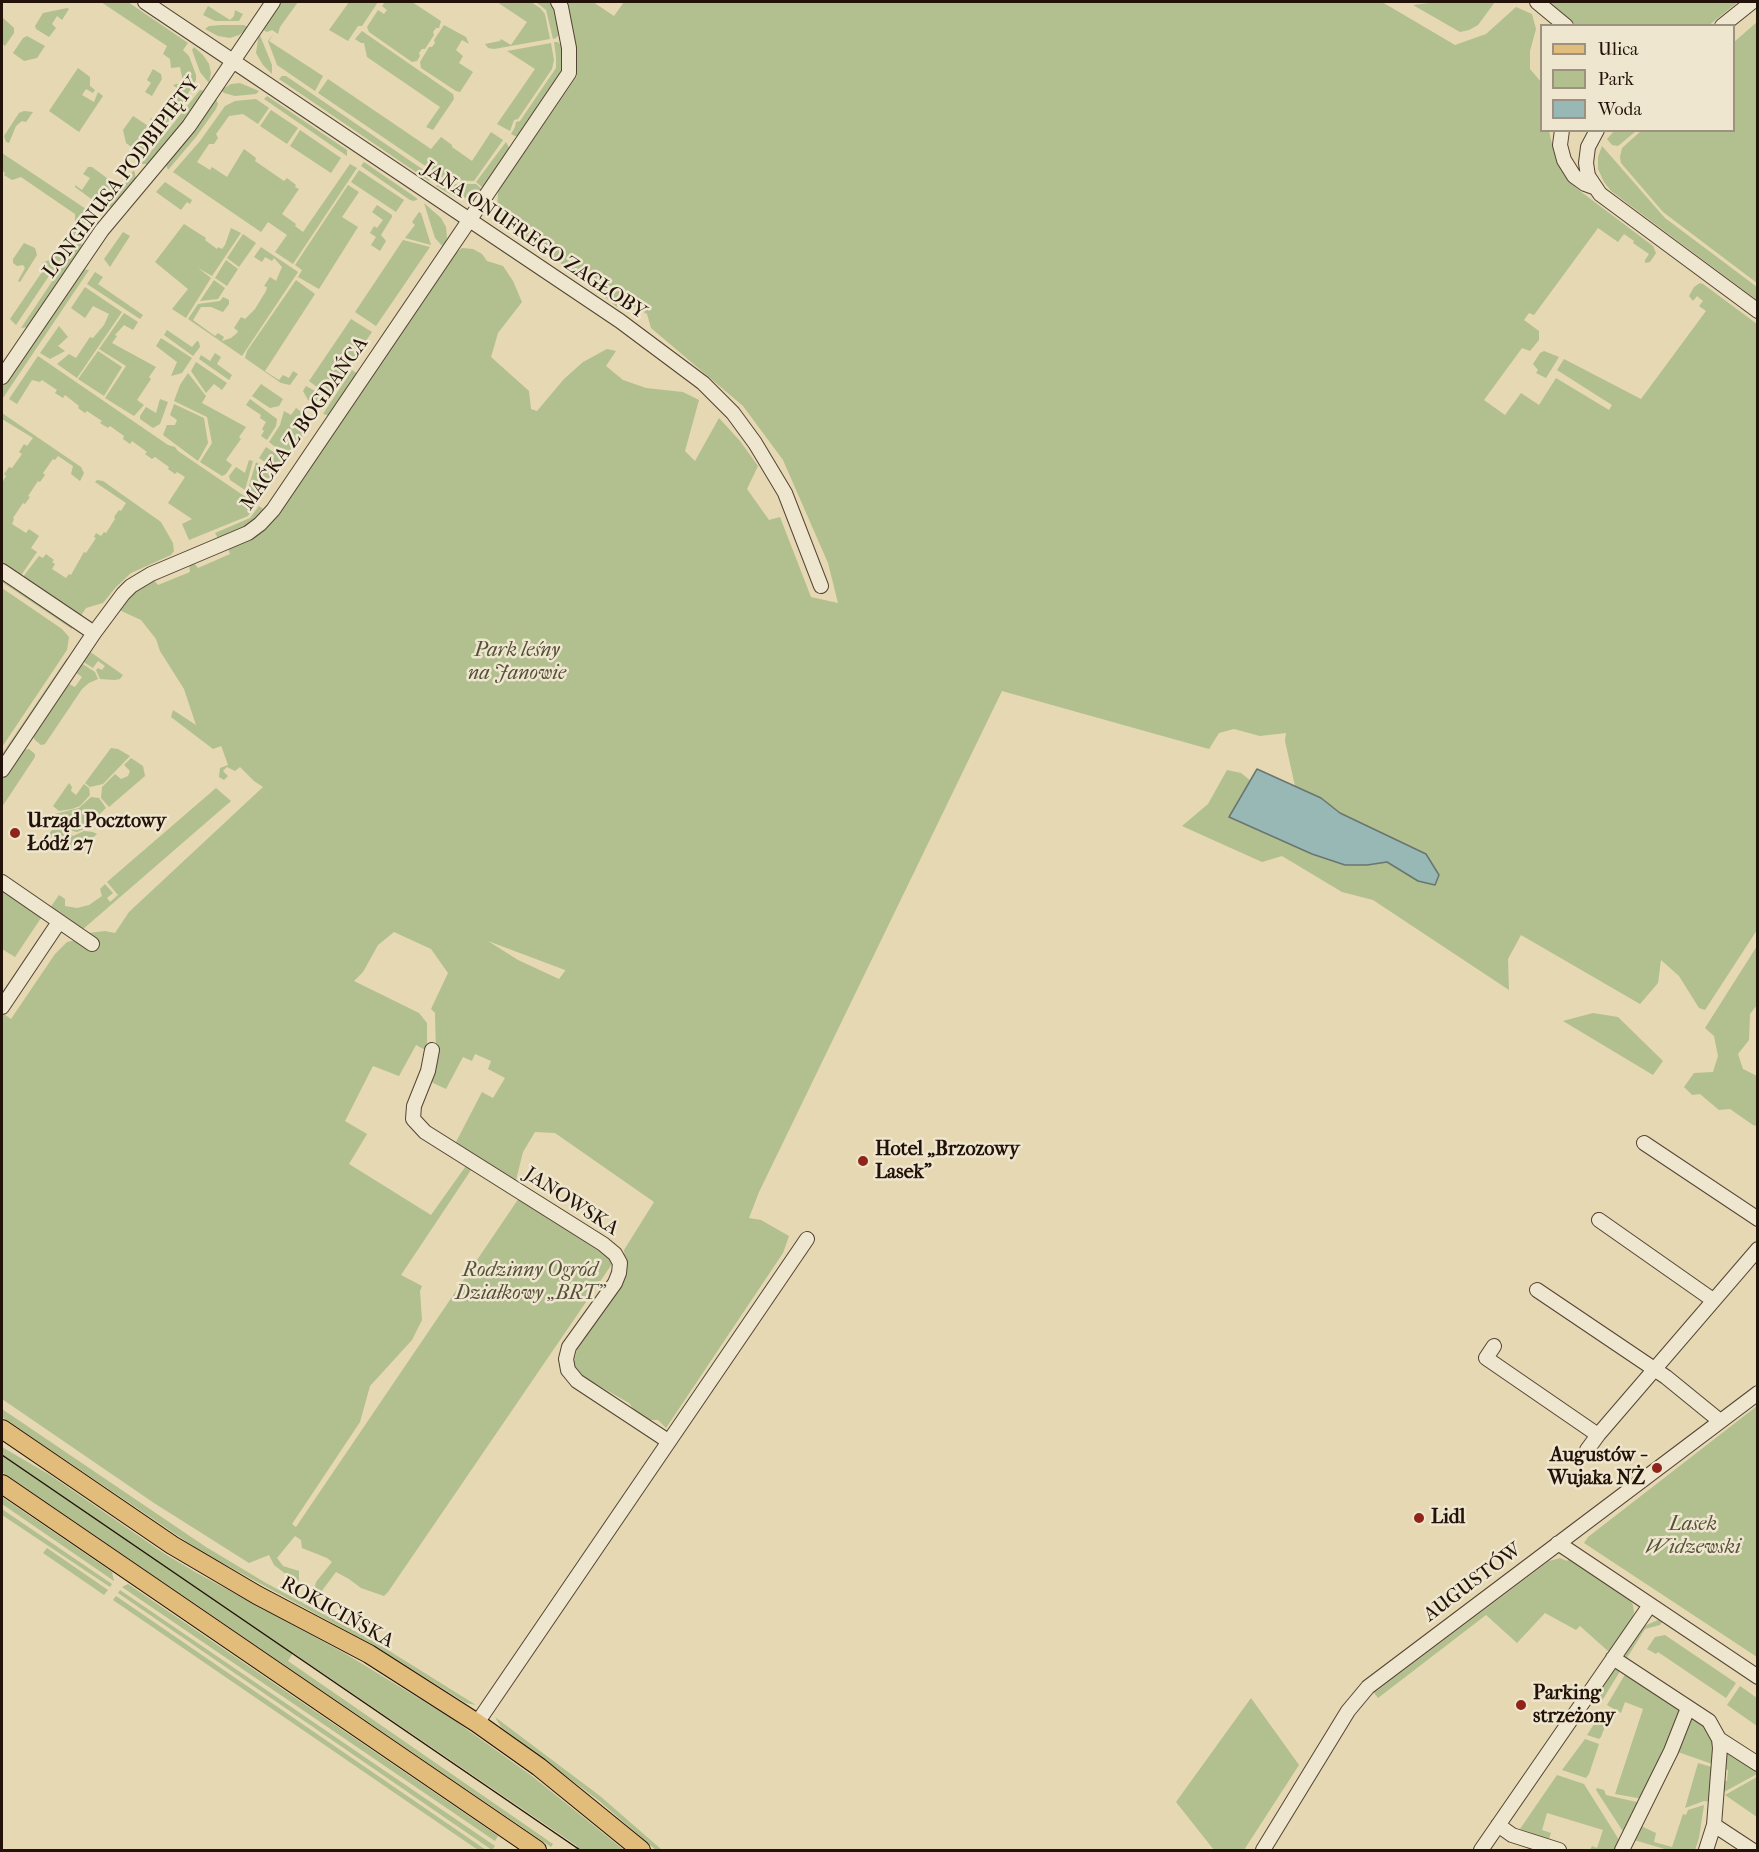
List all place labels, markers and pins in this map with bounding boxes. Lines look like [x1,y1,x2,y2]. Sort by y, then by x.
place label: Urząd Pocztowy Łódź 27 [27,810,166,857]
marker: Urząd Pocztowy Łódź 27 [8,826,22,840]
place label: Hotel „Brzozowy Lasek” [875,1138,1020,1185]
marker: Hotel „Brzozowy Lasek” [856,1154,870,1168]
place label: Augustów - Wujaka NŻ [1548,1444,1645,1491]
marker: Augustów - Wujaka NŻ [1650,1461,1664,1475]
place label: Lidl [1431,1506,1465,1530]
marker: Lidl [1412,1511,1426,1525]
place label: Parking strzeżony [1533,1682,1615,1729]
marker: Parking strzeżony [1514,1698,1528,1712]

